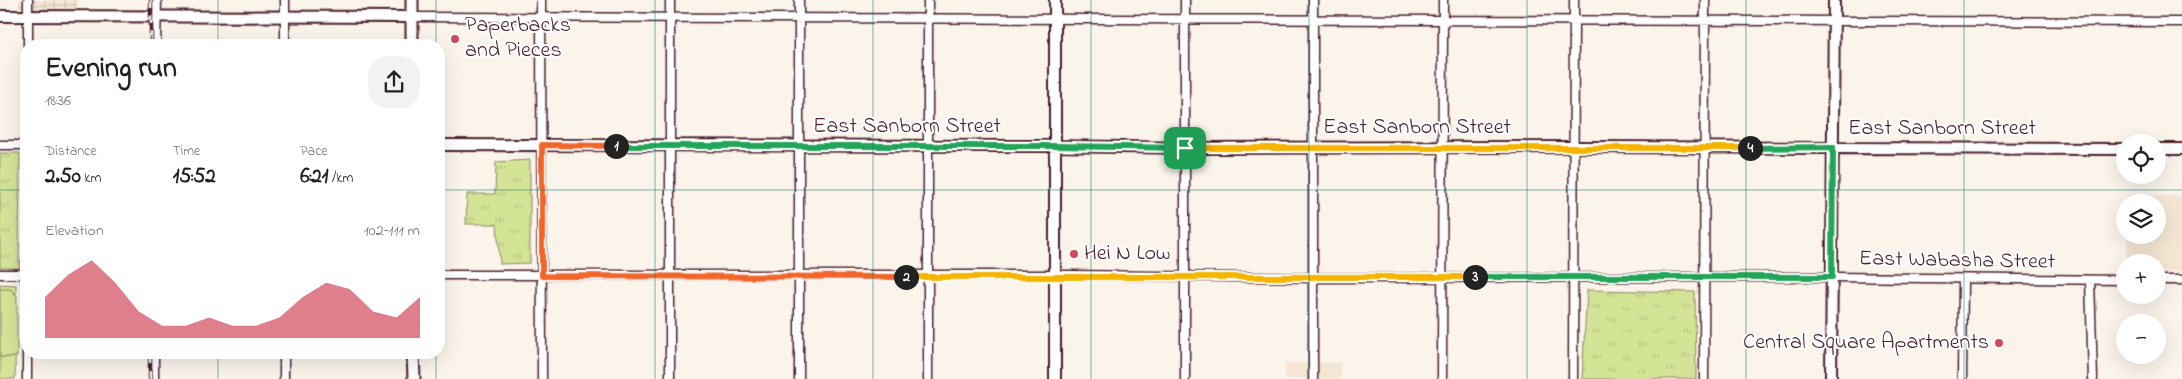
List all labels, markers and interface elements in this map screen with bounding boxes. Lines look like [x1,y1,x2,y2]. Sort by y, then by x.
place label: Paperbacks and Pieces [465,10,571,67]
marker: Paperbacks and Pieces [449,33,461,45]
text: Evening run [45,49,177,90]
button: share [368,56,420,108]
text: 18:36 [45,89,71,113]
street label: East Sanborn Street [813,111,1002,143]
street label: East Sanborn Street [1323,112,1512,144]
street label: East Sanborn Street [1848,113,2037,145]
pin [1164,127,1206,169]
pin: 1 [604,134,628,158]
icon: arrive [1171,134,1199,162]
map controls [2116,134,2166,364]
button: locate [2116,134,2166,184]
text: 1 [614,136,619,157]
pin: 4 [1738,136,1762,160]
text: 4 [1748,138,1753,159]
text: Distance [45,141,97,162]
text: Time [173,141,200,162]
text: Pace [300,141,328,162]
text: 2.50 [45,162,81,192]
text: 15:52 [173,162,216,192]
text: 6:21 [300,162,328,192]
text: km [81,168,101,189]
text: /km [328,168,353,189]
button: layers [2116,194,2166,244]
text: Elevation [45,219,104,243]
text: 102–111 m [364,219,420,243]
place label: Hei N Low [1084,238,1170,270]
street label: East Wabasha Street [1859,243,2056,279]
marker: Hei N Low [1068,248,1080,260]
button: + [2116,254,2166,304]
pin: 2 [894,264,918,290]
pin: 3 [1462,264,1488,290]
text: 2 [903,267,910,288]
text: 3 [1473,267,1478,288]
button: − [2116,314,2166,364]
place label: Central Square Apartments [1743,327,1989,359]
marker: Central Square Apartments [1993,337,2005,349]

